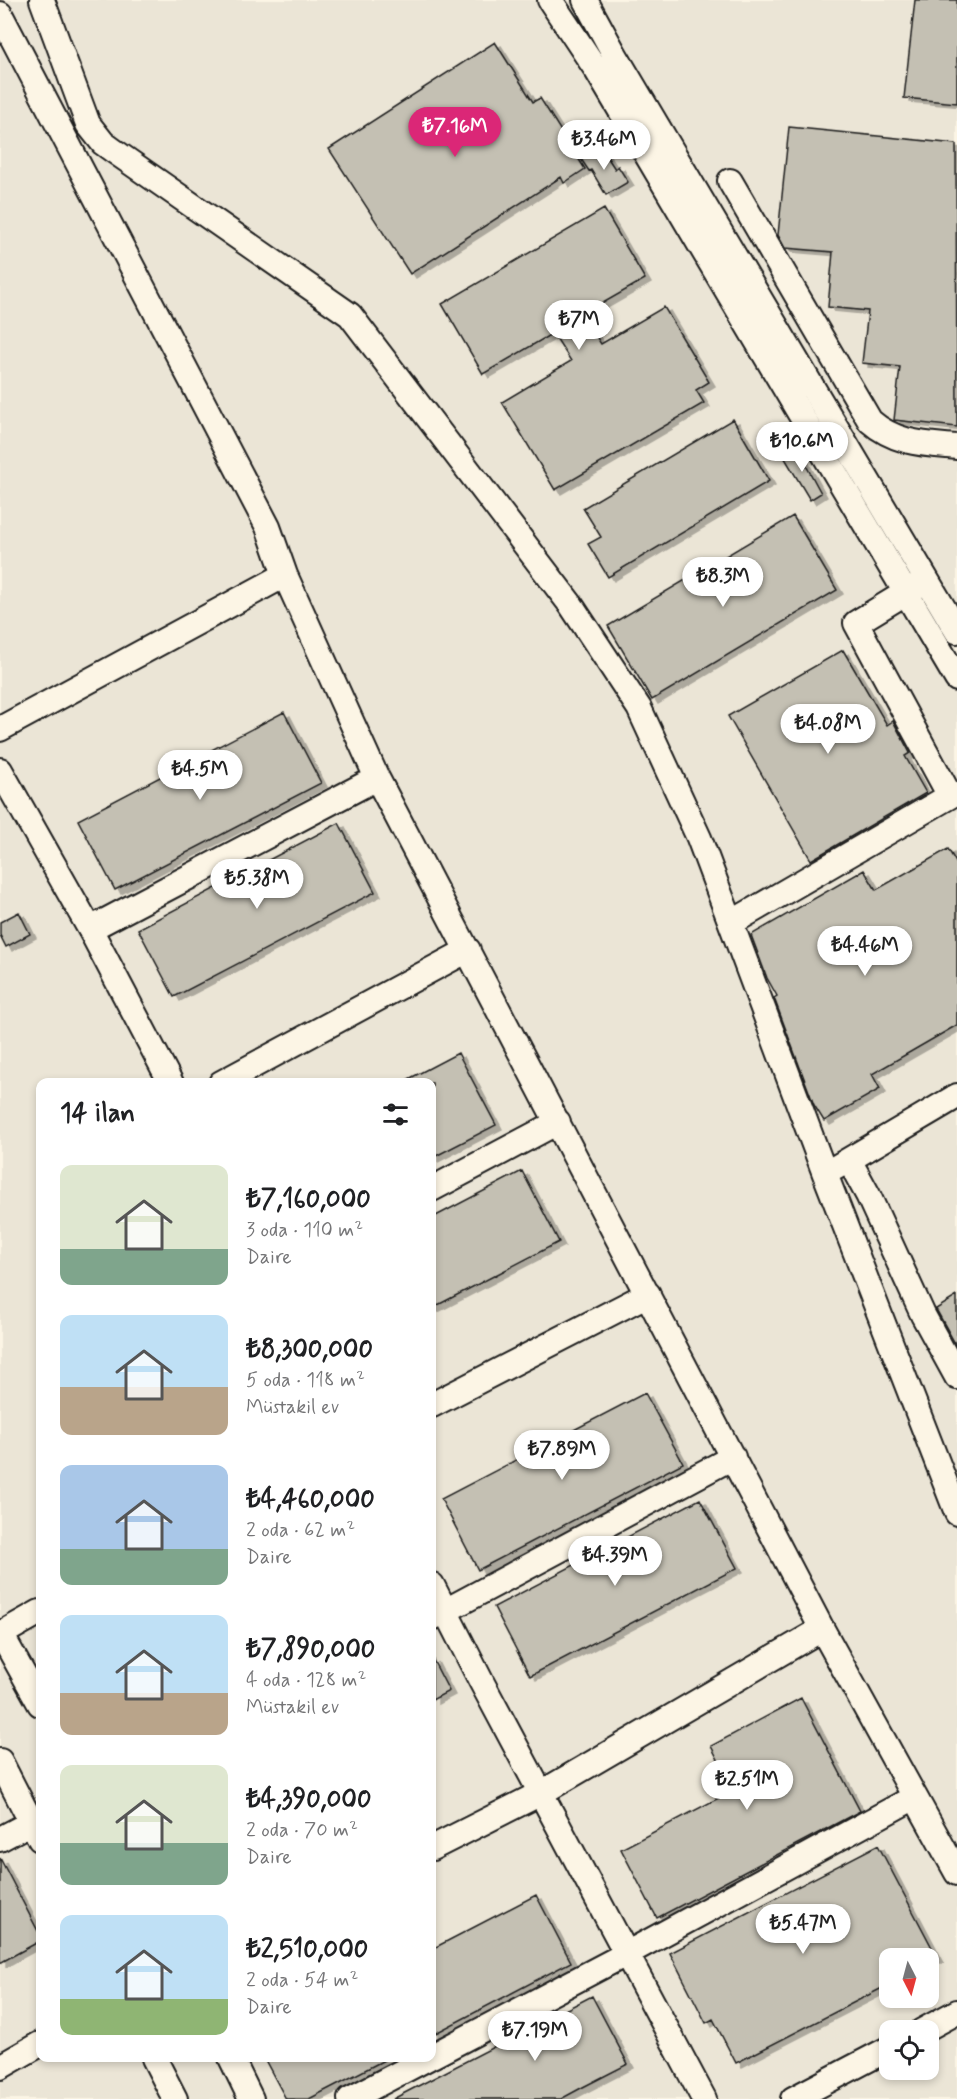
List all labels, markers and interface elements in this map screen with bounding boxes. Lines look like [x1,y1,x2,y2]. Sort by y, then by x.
pin: ₺7.16M [406,107,504,158]
text: ₺7.16M [422,113,488,140]
pin: ₺3.46M [555,120,653,171]
text: ₺3.46M [572,126,636,153]
pin: ₺7M [550,300,608,351]
text: ₺7M [558,306,600,333]
pin: ₺10.6M [753,422,851,473]
text: ₺10.6M [770,428,834,455]
pin: ₺8.3M [681,557,765,608]
text: ₺8.3M [696,563,750,590]
pin: ₺4.08M [779,704,877,755]
text: ₺4.08M [795,710,861,737]
pin: ₺4.5M [158,750,242,801]
text: ₺4.5M [172,756,228,783]
pin: ₺5.38M [208,859,306,910]
text: ₺5.38M [224,865,290,892]
pin: ₺4.46M [816,926,914,977]
text: ₺4.46M [831,932,899,959]
text: 14 ilan [60,1097,135,1131]
icon: filters [379,1098,412,1131]
text: ₺7,160,000 [246,1183,371,1217]
icon: home [108,1189,180,1261]
text: 3 oda · 110 m² [246,1217,363,1244]
text: Daire [246,1244,292,1271]
text: ₺8,300,000 [246,1333,373,1367]
icon: home [108,1339,180,1411]
text: 5 oda · 118 m² [246,1367,365,1394]
text: Müstakil ev [246,1394,339,1421]
pin: ₺7.89M [513,1430,611,1481]
text: ₺7.89M [528,1436,596,1463]
text: ₺4,460,000 [246,1483,375,1517]
icon: home [108,1489,180,1561]
text: 2 oda · 62 m² [246,1517,355,1544]
pin: ₺4.39M [566,1536,664,1587]
text: ₺4.39M [582,1542,648,1569]
text: Daire [246,1544,292,1571]
text: ₺7,890,000 [246,1633,375,1667]
icon: home [108,1639,180,1711]
text: 4 oda · 128 m² [246,1667,366,1694]
text: Müstakil ev [246,1694,339,1721]
pin: ₺2.51M [698,1760,796,1811]
text: ₺2.51M [715,1766,779,1793]
text: ₺4,390,000 [246,1783,371,1817]
icon: home [108,1789,180,1861]
text: 2 oda · 70 m² [246,1817,358,1844]
text: Daire [246,1844,292,1871]
pin: ₺5.47M [754,1904,852,1955]
text: ₺5.47M [770,1910,836,1937]
text: ₺2,510,000 [246,1933,368,1967]
icon: home [108,1939,180,2011]
north arrow [879,1948,939,2008]
map controls [879,1948,939,2080]
text: 2 oda · 54 m² [246,1967,358,1994]
text: Daire [246,1994,292,2021]
pin: ₺7.19M [486,2011,584,2062]
text: ₺7.19M [502,2017,568,2044]
button: locate [879,2020,939,2080]

